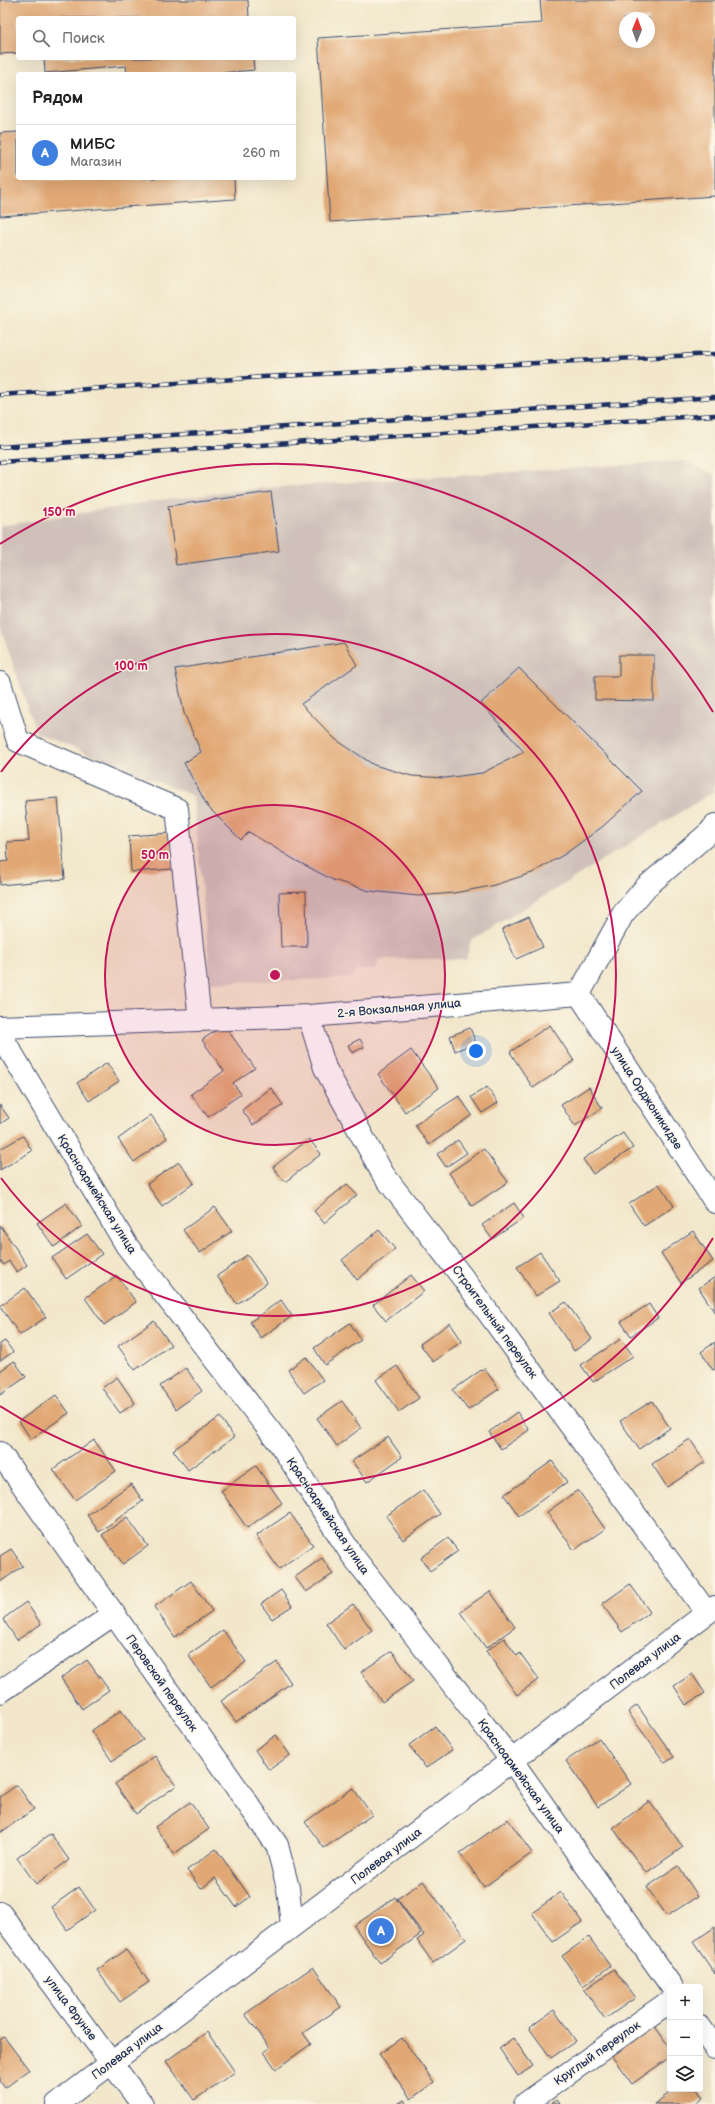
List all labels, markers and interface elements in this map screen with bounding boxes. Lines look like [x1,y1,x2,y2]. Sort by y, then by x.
north arrow [619,12,655,48]
search box [16,16,296,60]
icon: search [30,27,52,49]
text: Поиск [62,29,105,48]
text: Рядом [32,88,83,108]
text: МИБС [70,135,115,154]
text: A [41,145,49,161]
text: 260 m [242,145,280,161]
text: Магазин [70,154,122,170]
text: 150 m [43,505,75,520]
text: 100 m [114,659,148,674]
text: 50 m [141,848,169,863]
centre of rings [268,968,282,982]
street label: 2-я Вокзальная улица [337,996,462,1021]
your location [466,1041,486,1061]
street label: улица Орджоникидзе [608,1044,686,1153]
street label: Красноармейская улица [54,1132,140,1257]
street label: Строительный переулок [449,1263,541,1382]
street label: Красноармейская улица [283,1455,372,1578]
street label: Полевая улица [607,1630,684,1693]
street label: Перовской переулок [122,1632,201,1735]
street label: Красноармейская улица [474,1716,567,1837]
street label: Полевая улица [348,1825,425,1888]
pin: A [368,1916,394,1946]
street label: улица Фрунзе [41,1973,100,2044]
map controls [667,1984,703,2092]
button: + [667,1984,703,2020]
street label: Круглый переулок [551,2018,644,2089]
street label: Полевая улица [89,2020,166,2083]
button: − [667,2020,703,2056]
button: layers [667,2056,703,2092]

